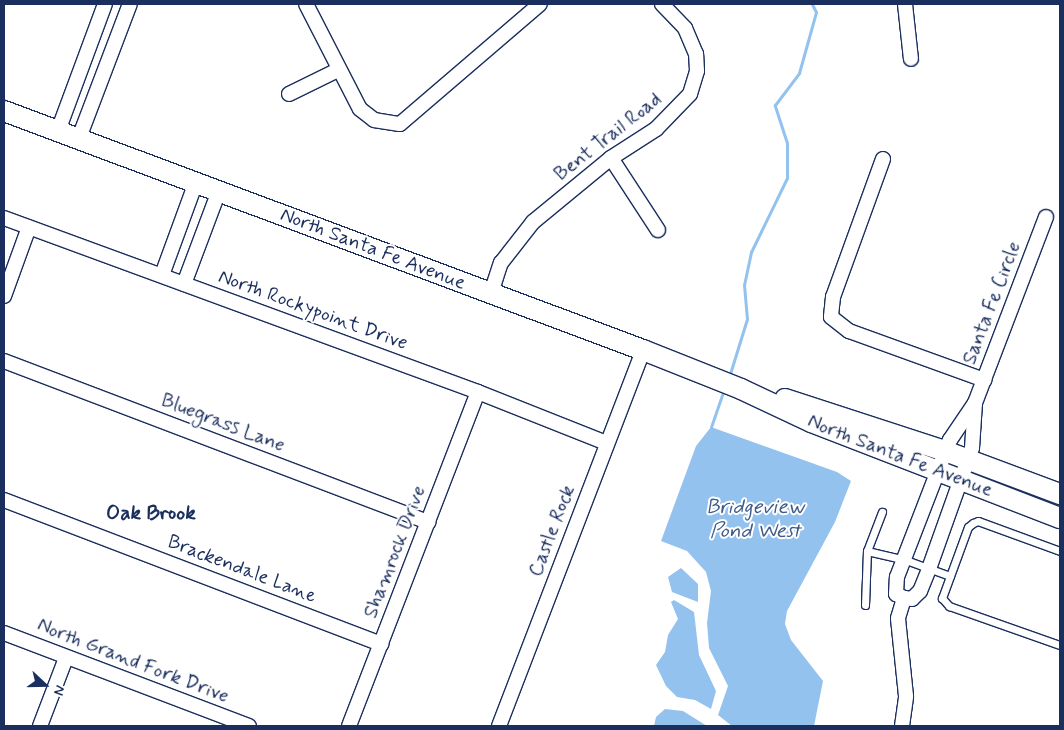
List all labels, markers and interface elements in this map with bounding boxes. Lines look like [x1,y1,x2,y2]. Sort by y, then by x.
street label: Bent Trail Road [549,88,667,186]
street label: North Santa Fe Avenue [277,203,469,295]
street label: Santa Fe Circle [957,237,1027,369]
street label: North Rockypoint Drive [216,265,410,355]
street label: Bluegrass Lane [158,388,288,458]
street label: North Santa Fe Avenue [804,410,996,502]
street label: Castle Rock [523,481,581,581]
street label: Shamrock Drive [359,483,431,621]
water label: Bridgeview Pond West [706,494,804,544]
district label: Oak Brook [106,500,196,526]
street label: Brackendale Lane [165,530,319,608]
street label: North Grand Fork Drive [35,614,231,708]
north arrow [20,660,70,710]

